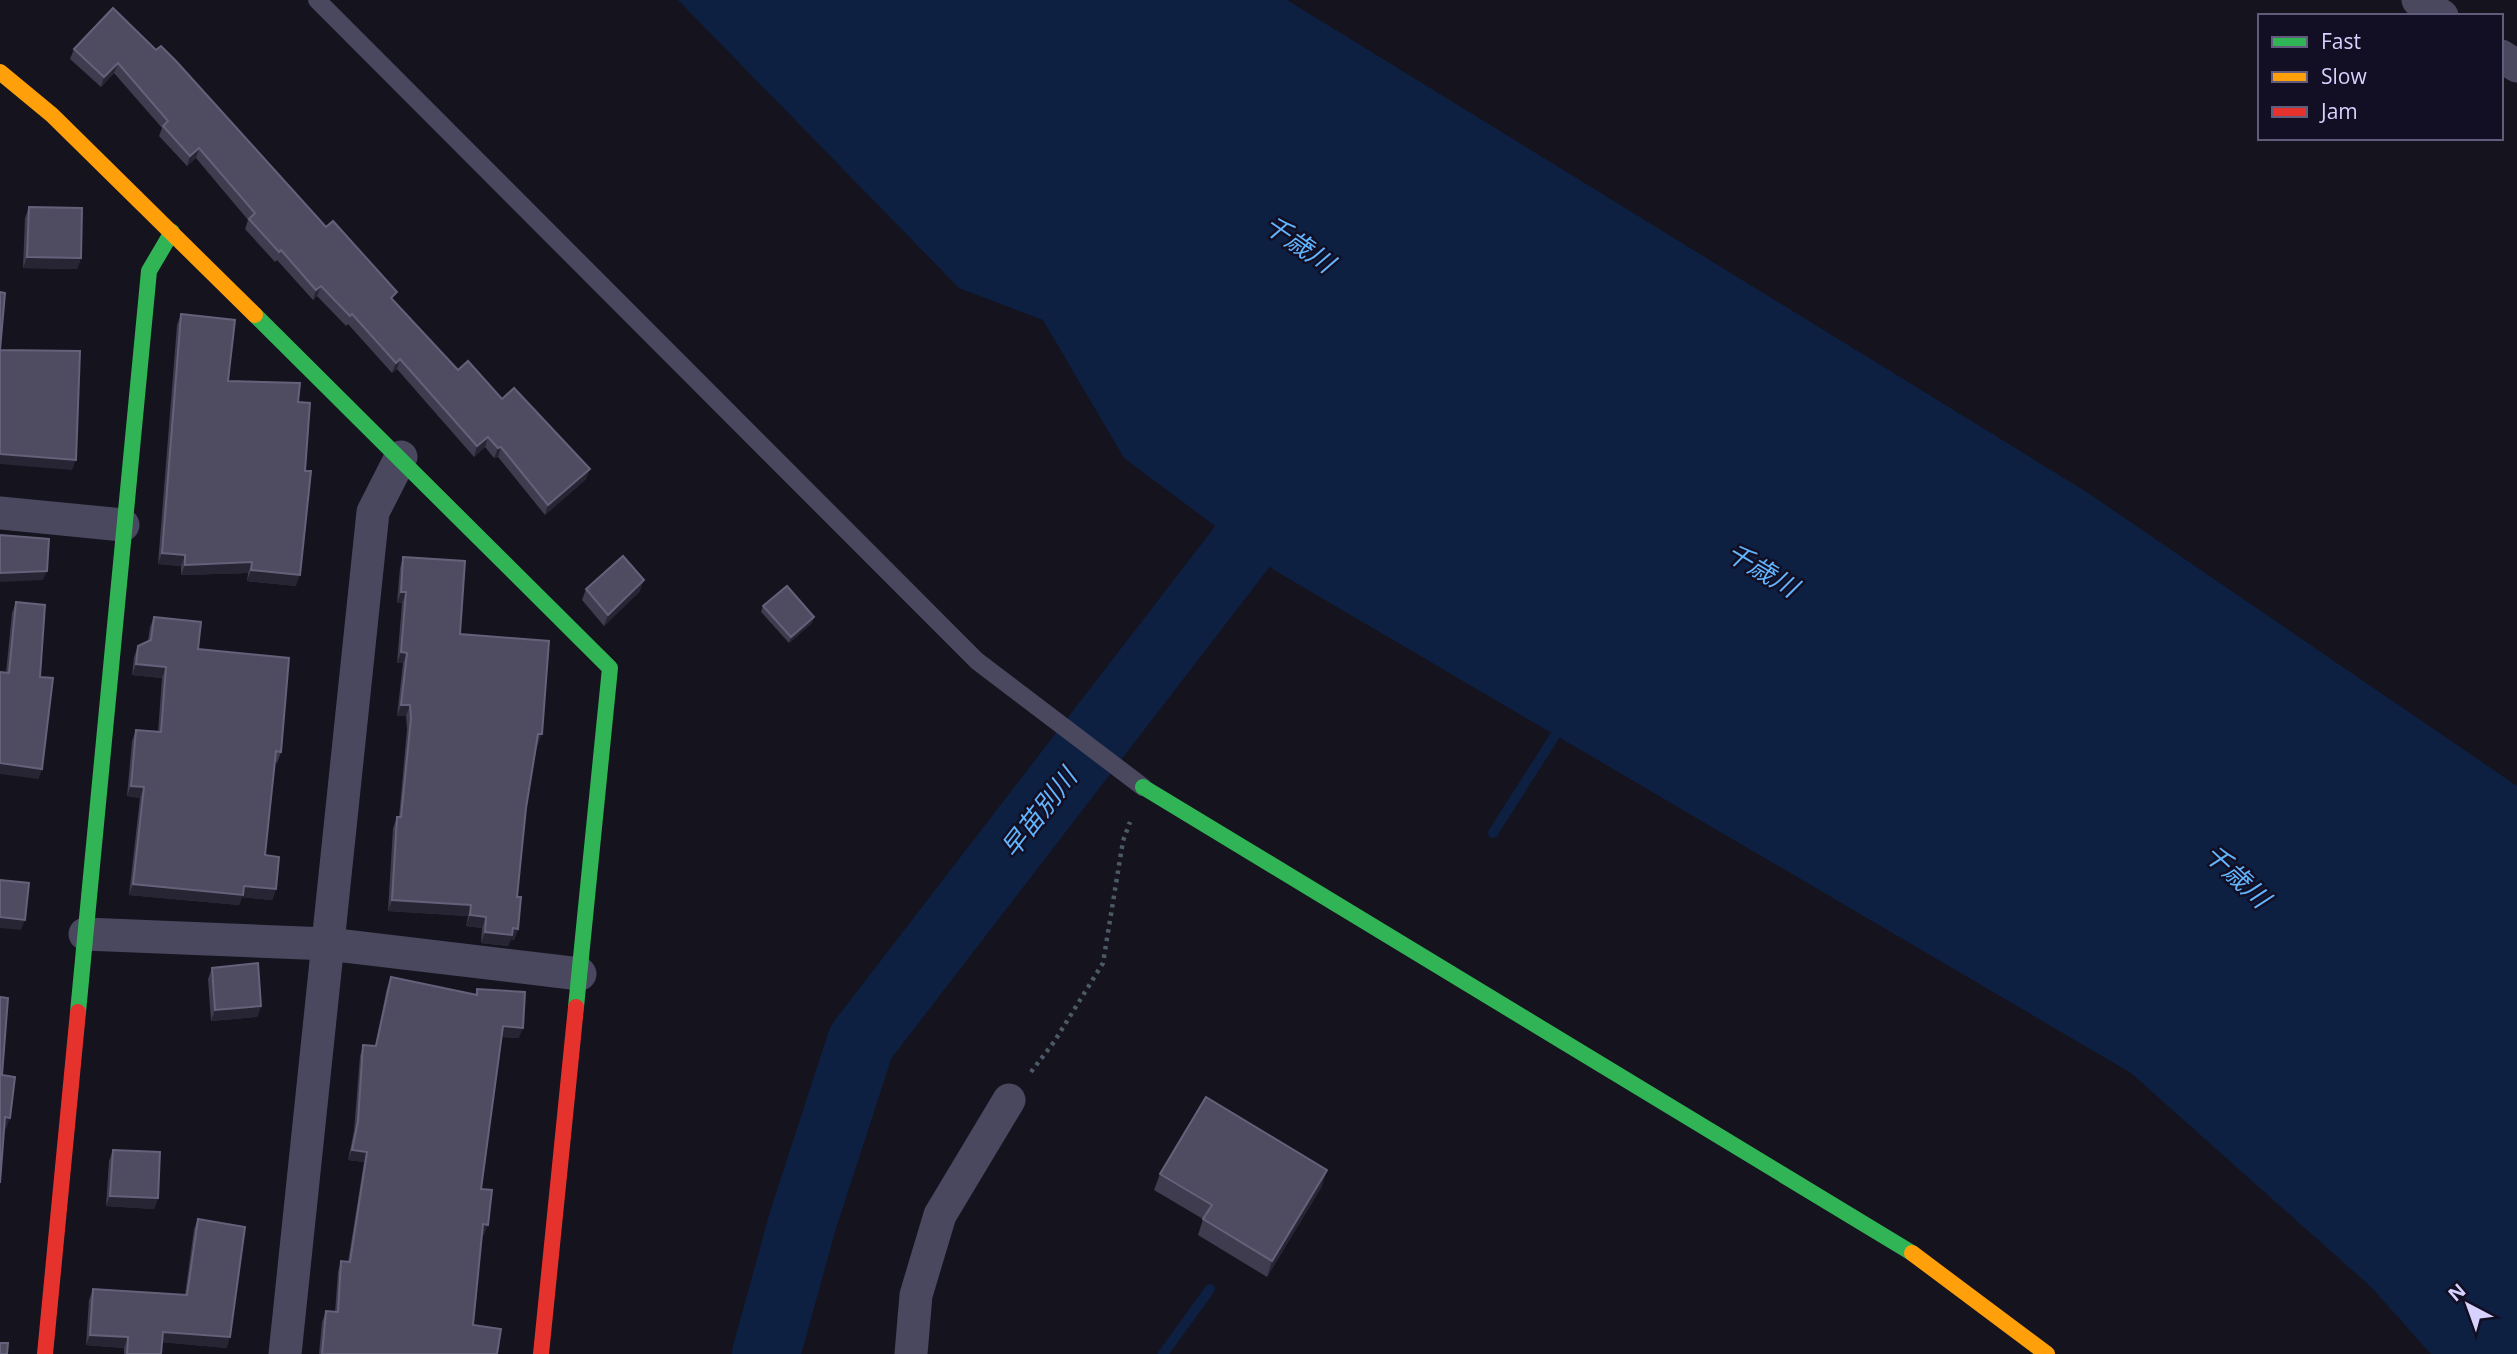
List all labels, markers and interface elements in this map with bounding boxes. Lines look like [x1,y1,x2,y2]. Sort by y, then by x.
legend [2258,14,2503,140]
text: Fast [2321,27,2361,55]
text: Slow [2321,62,2367,90]
text: Jam [2319,97,2358,125]
water label: 千歳川 [1257,206,1344,282]
water label: 千歳川 [1720,534,1808,606]
water label: 早苗別川 [992,758,1086,864]
water label: 千歳川 [2197,836,2281,917]
north arrow [2433,1270,2503,1340]
text: N [2442,1277,2471,1307]

